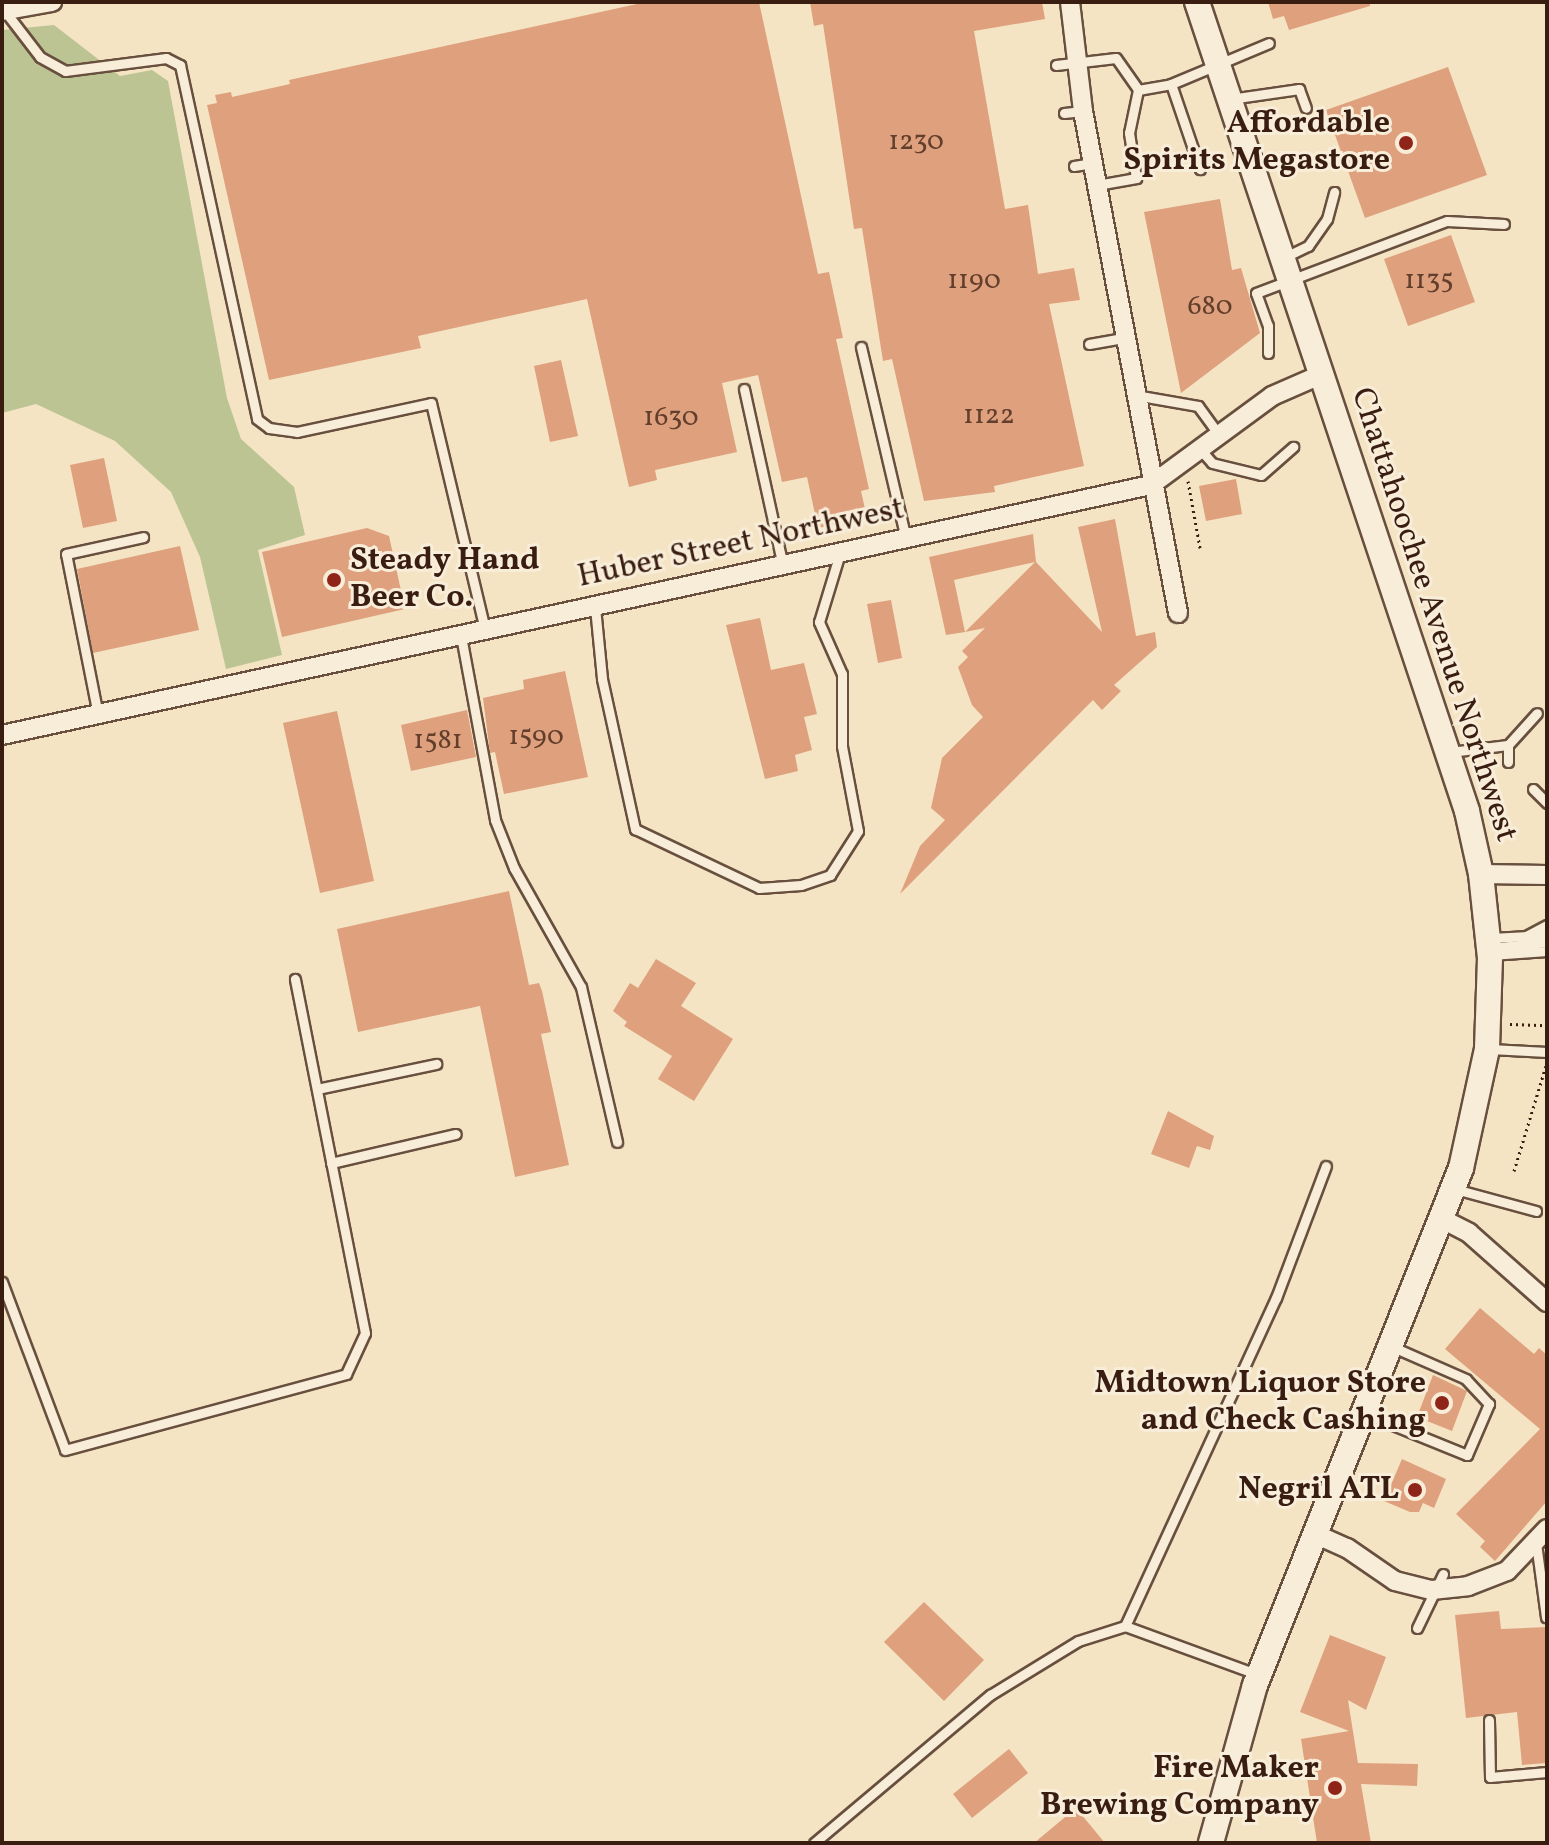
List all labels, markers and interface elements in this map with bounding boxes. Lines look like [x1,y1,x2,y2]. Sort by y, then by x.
place label: Affordable Spirits Megastore [1123,106,1390,181]
house number: 1230 [888,125,944,159]
marker: Affordable Spirits Megastore [1397,134,1415,152]
house number: 1190 [947,264,1001,298]
house number: 1135 [1404,264,1454,298]
house number: 680 [1187,290,1233,324]
street label: Chattahoochee Avenue Northwest [1341,383,1525,847]
house number: 1122 [963,399,1015,433]
house number: 1630 [643,401,699,435]
street label: Huber Street Northwest [574,491,908,597]
place label: Steady Hand Beer Co. [350,543,540,618]
marker: Steady Hand Beer Co. [325,571,343,589]
house number: 1590 [508,720,564,754]
house number: 1581 [413,724,463,758]
place label: Midtown Liquor Store and Check Cashing [1095,1366,1426,1441]
marker: Midtown Liquor Store and Check Cashing [1433,1394,1451,1412]
place label: Negril ATL [1238,1471,1399,1509]
marker: Negril ATL [1406,1481,1424,1499]
place label: Fire Maker Brewing Company [1040,1751,1319,1826]
marker: Fire Maker Brewing Company [1326,1779,1344,1797]

